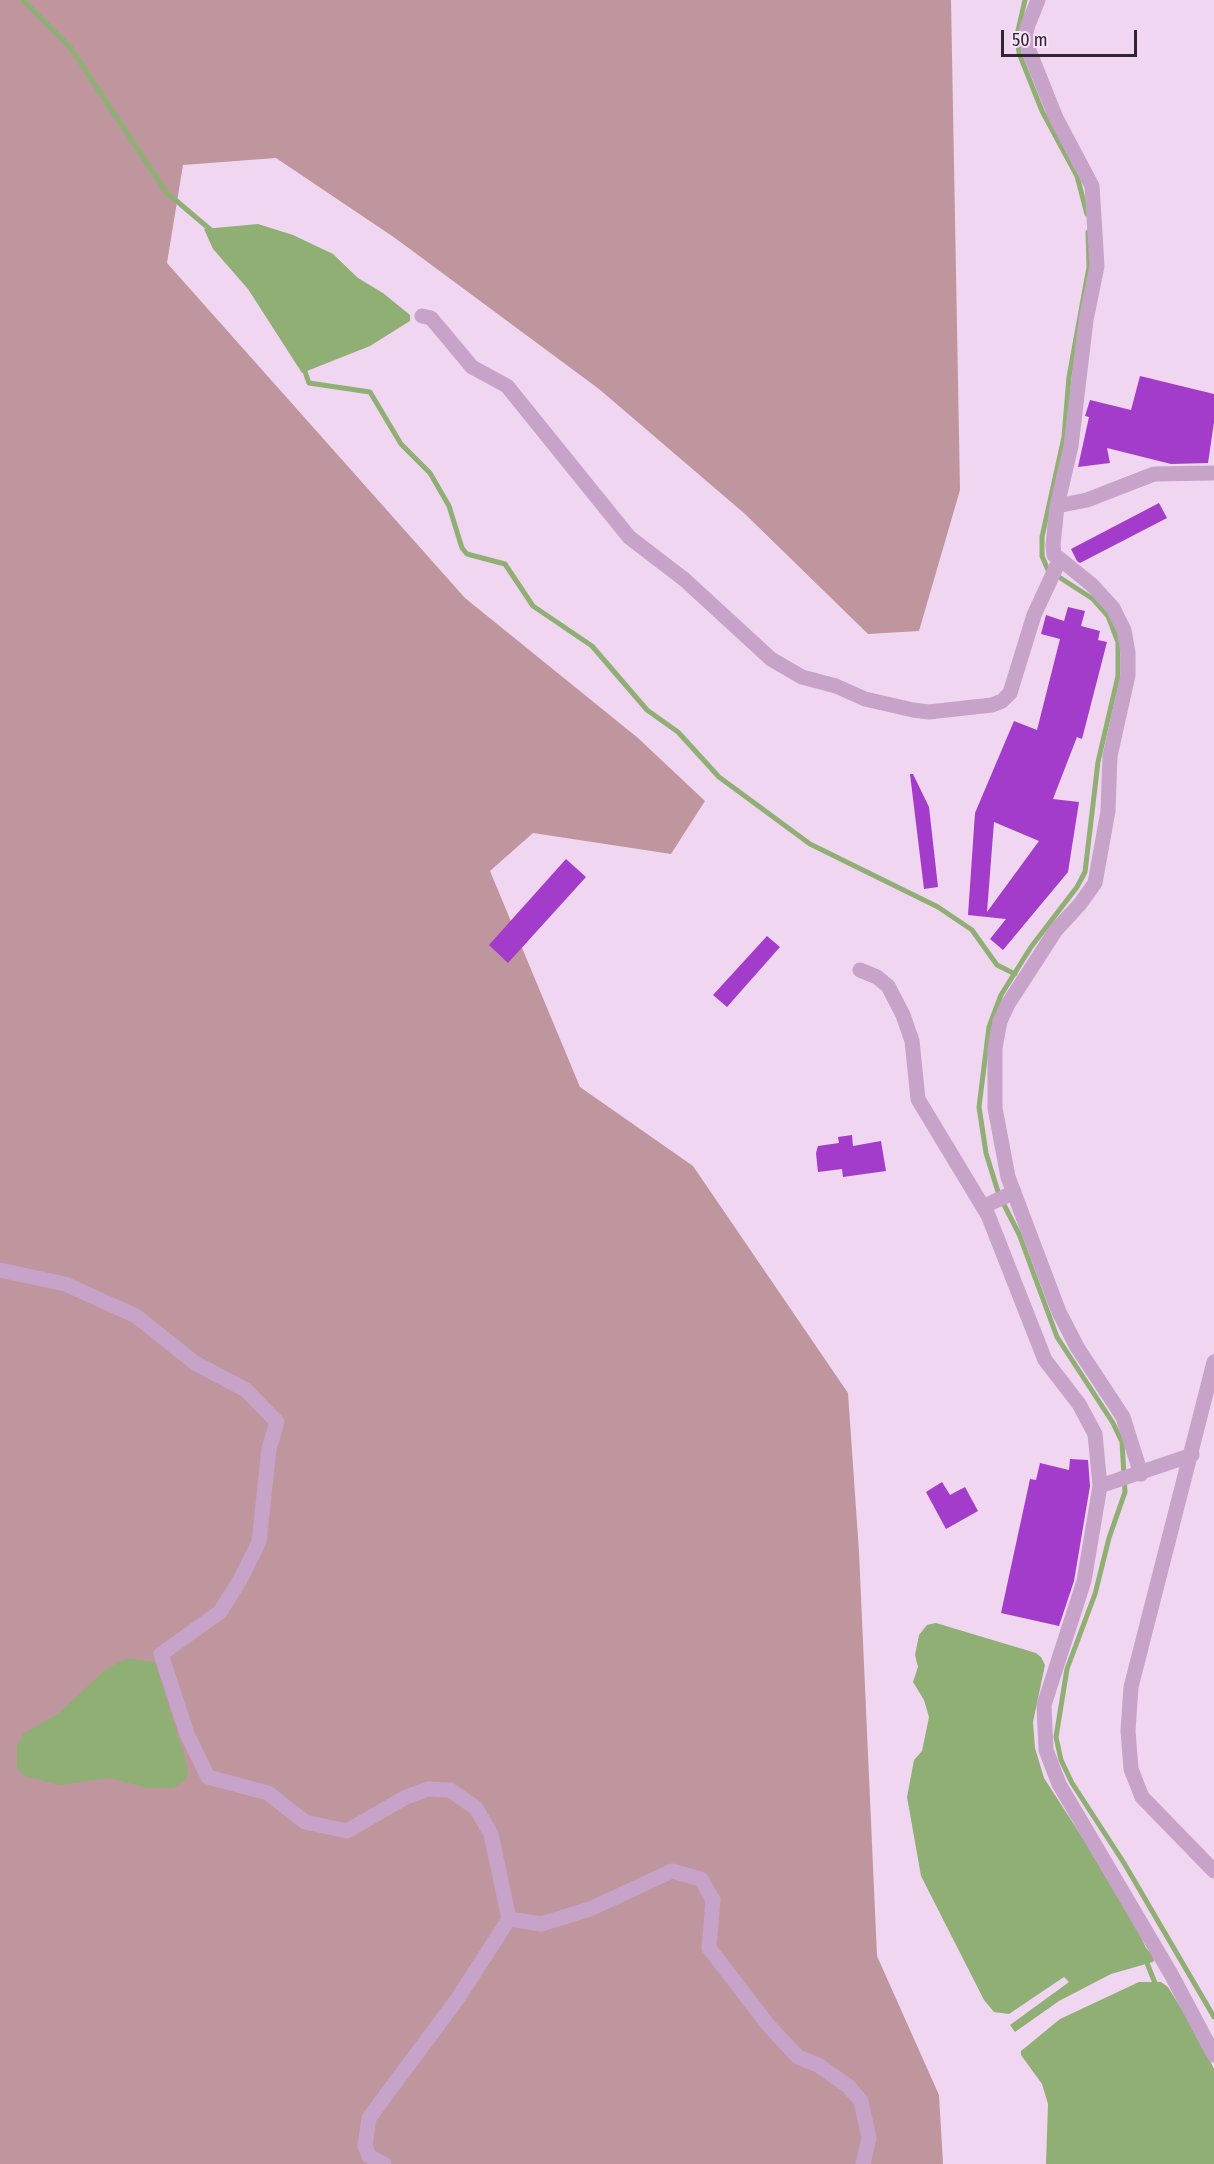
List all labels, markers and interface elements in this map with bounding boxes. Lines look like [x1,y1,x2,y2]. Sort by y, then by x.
scale bar [1004,18,1140,56]
text: 50 m [1012,29,1048,51]

